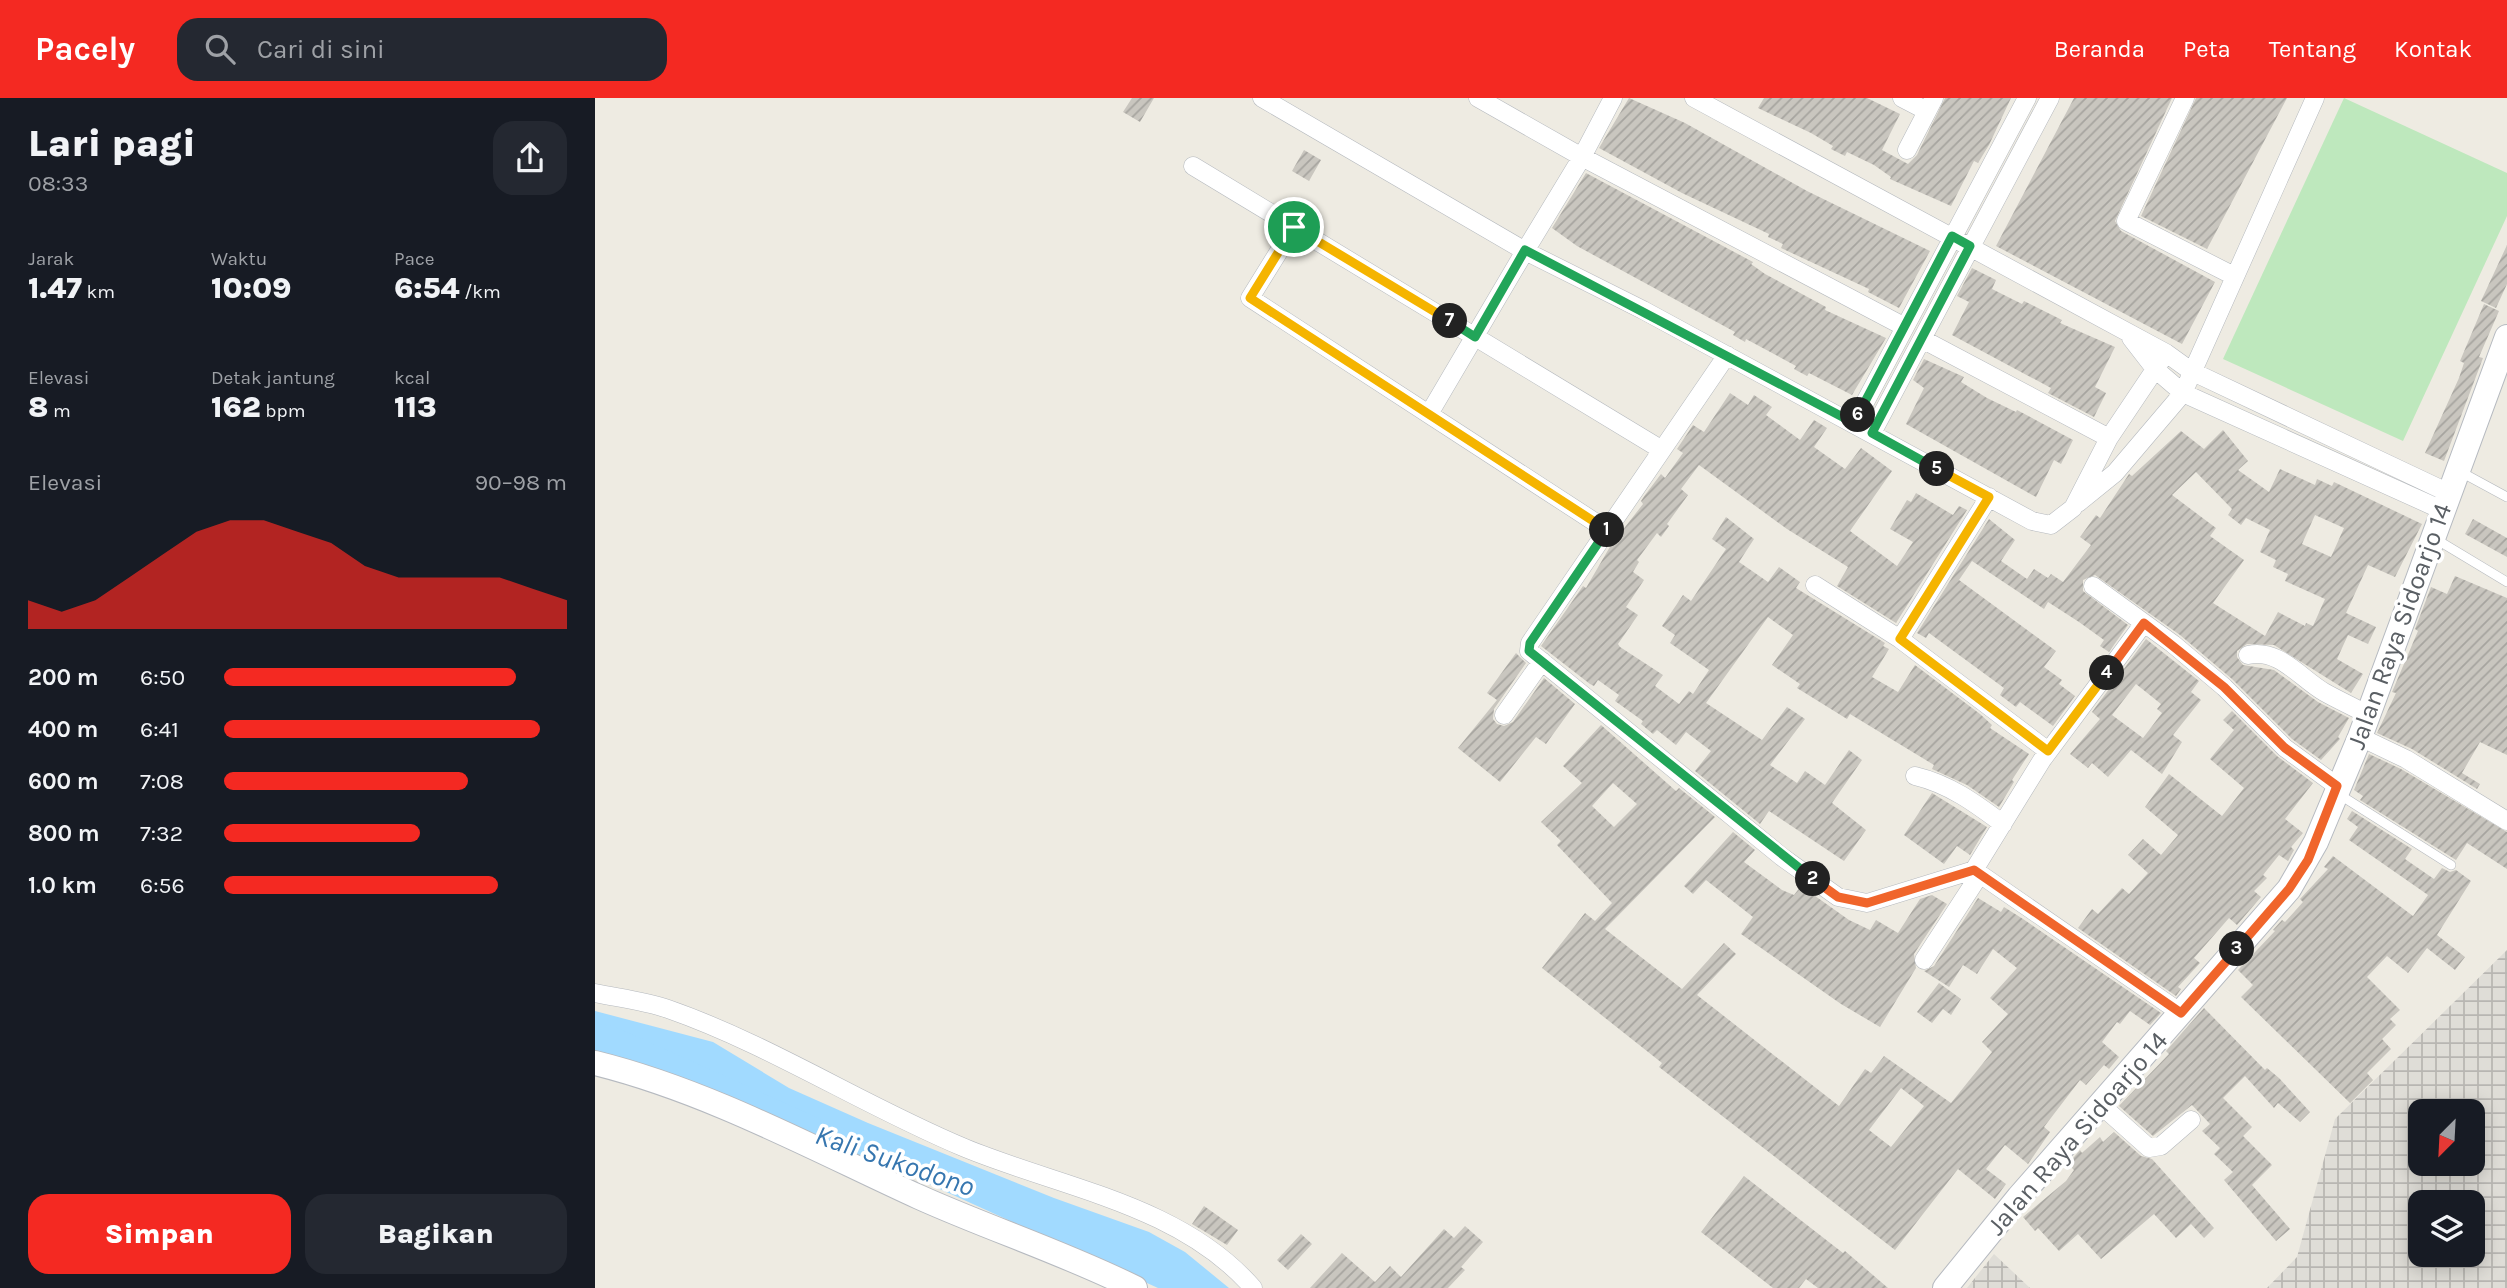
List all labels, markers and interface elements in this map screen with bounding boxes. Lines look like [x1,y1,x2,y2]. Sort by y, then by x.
search box [177,18,667,81]
text: Pacely [35,30,135,68]
icon: search [201,30,239,68]
text: Cari di sini [257,34,385,65]
text: Beranda [2054,35,2145,63]
text: Peta [2183,35,2231,63]
text: Tentang [2269,35,2356,63]
text: Kontak [2394,35,2472,63]
text: Lari pagi [28,121,196,166]
button: share [493,121,567,195]
text: 08:33 [28,170,88,197]
pin [1264,197,1324,257]
icon: arrive [1275,208,1313,246]
text: Jarak [28,248,74,270]
text: Waktu [211,248,267,270]
text: Pace [394,248,435,270]
text: 1.47 [28,270,82,306]
text: 10:09 [211,270,292,306]
text: 6:54 [394,270,460,306]
text: km [82,281,115,303]
text: /km [460,281,501,303]
pin: 7 [1433,304,1467,339]
text: 7 [1445,309,1454,331]
text: Elevasi [28,367,89,389]
text: Detak jantung [211,367,335,389]
text: kcal [394,367,430,389]
text: 8 [28,389,48,425]
text: 162 [211,389,261,425]
text: 113 [394,389,437,425]
pin: 6 [1841,398,1875,432]
text: m [48,400,71,422]
text: bpm [261,400,305,422]
text: 6 [1852,403,1863,425]
pin: 5 [1919,452,1955,486]
text: 5 [1931,457,1942,479]
text: Elevasi [28,469,102,496]
text: 90–98 m [475,469,567,496]
street label: Jalan Raya Sidoarjo 14 [2341,499,2458,753]
pin: 1 [1590,512,1625,548]
text: 1 [1603,518,1610,540]
pin: 4 [2089,656,2125,690]
text: 4 [2101,661,2112,683]
text: 200 m [28,664,99,691]
text: 6:50 [140,664,185,691]
text: 400 m [28,716,98,743]
text: 6:41 [140,716,179,743]
text: 600 m [28,768,99,795]
text: 7:08 [140,768,184,795]
text: 800 m [28,820,100,847]
text: 7:32 [140,820,183,847]
pin: 2 [1795,862,1831,896]
text: 2 [1807,867,1818,889]
text: 1.0 km [28,872,97,899]
text: 6:56 [140,872,185,899]
pin: 3 [2219,932,2255,966]
text: 3 [2231,937,2242,959]
street label: Jalan Raya Sidoarjo 14 [1981,1025,2174,1241]
north arrow [2408,1099,2485,1176]
map controls [2408,1099,2485,1267]
water label: Kali Sukodono [811,1118,979,1203]
button: layers [2408,1190,2485,1267]
button: Simpan [28,1194,291,1274]
button: Bagikan [305,1194,567,1274]

